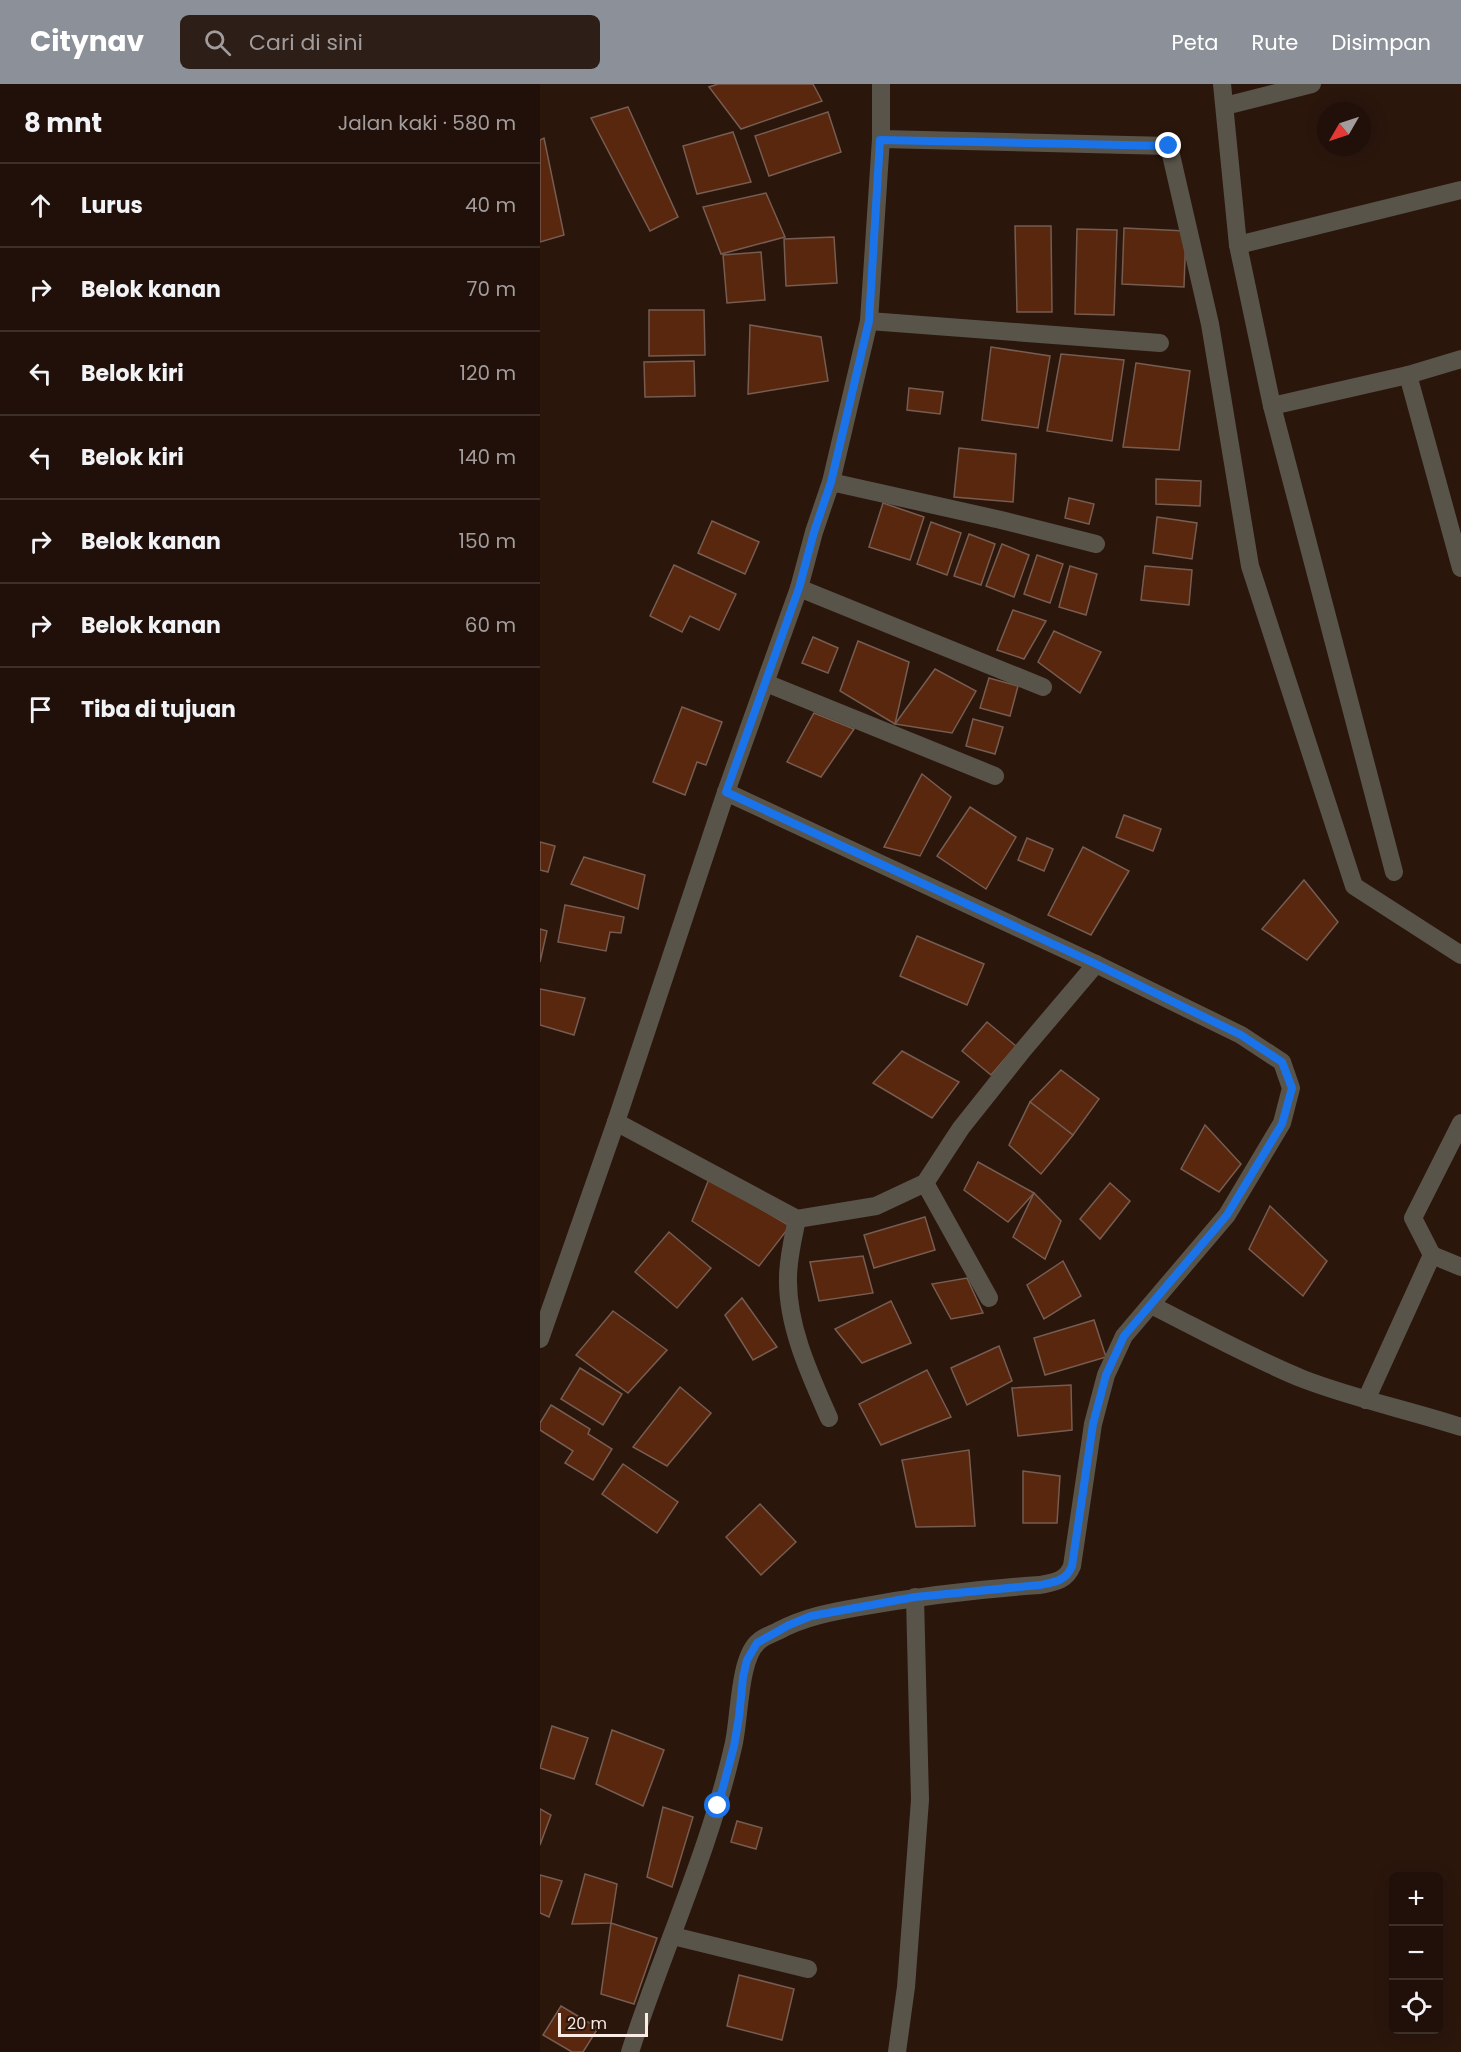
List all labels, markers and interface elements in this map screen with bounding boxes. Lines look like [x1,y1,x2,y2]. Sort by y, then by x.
search box [180,15,600,69]
text: Citynav [30,22,144,61]
icon: search [201,26,234,59]
text: Cari di sini [249,27,363,58]
text: Peta [1171,28,1219,57]
text: Rute [1252,28,1298,57]
text: Disimpan [1331,28,1431,57]
north arrow [1317,102,1371,156]
text: 8 mnt [24,105,102,141]
text: Jalan kaki · 580 m [338,109,516,137]
route end [1155,132,1181,158]
icon: ahead [24,189,57,222]
text: Lurus [81,190,143,221]
text: 40 m [465,191,516,219]
icon: right [24,273,57,306]
text: Belok kanan [81,274,221,305]
text: 70 m [467,275,516,303]
icon: left [24,357,57,390]
text: Belok kiri [81,358,184,389]
text: 120 m [460,359,516,387]
icon: left [24,441,57,474]
text: Belok kiri [81,442,184,473]
text: 140 m [459,443,516,471]
icon: right [24,525,57,558]
text: Belok kanan [81,526,221,557]
text: 150 m [459,527,516,555]
icon: right [24,609,57,642]
text: Belok kanan [81,610,221,641]
text: 60 m [465,611,516,639]
icon: arrive [24,693,57,726]
text: Tiba di tujuan [81,694,236,725]
route start [704,1792,730,1818]
map controls [1389,1872,1443,2034]
button: + [1389,1872,1443,1926]
button: − [1389,1926,1443,1980]
button: locate [1389,1980,1443,2034]
scale bar [558,2010,648,2038]
text: 20 m [567,2012,607,2035]

